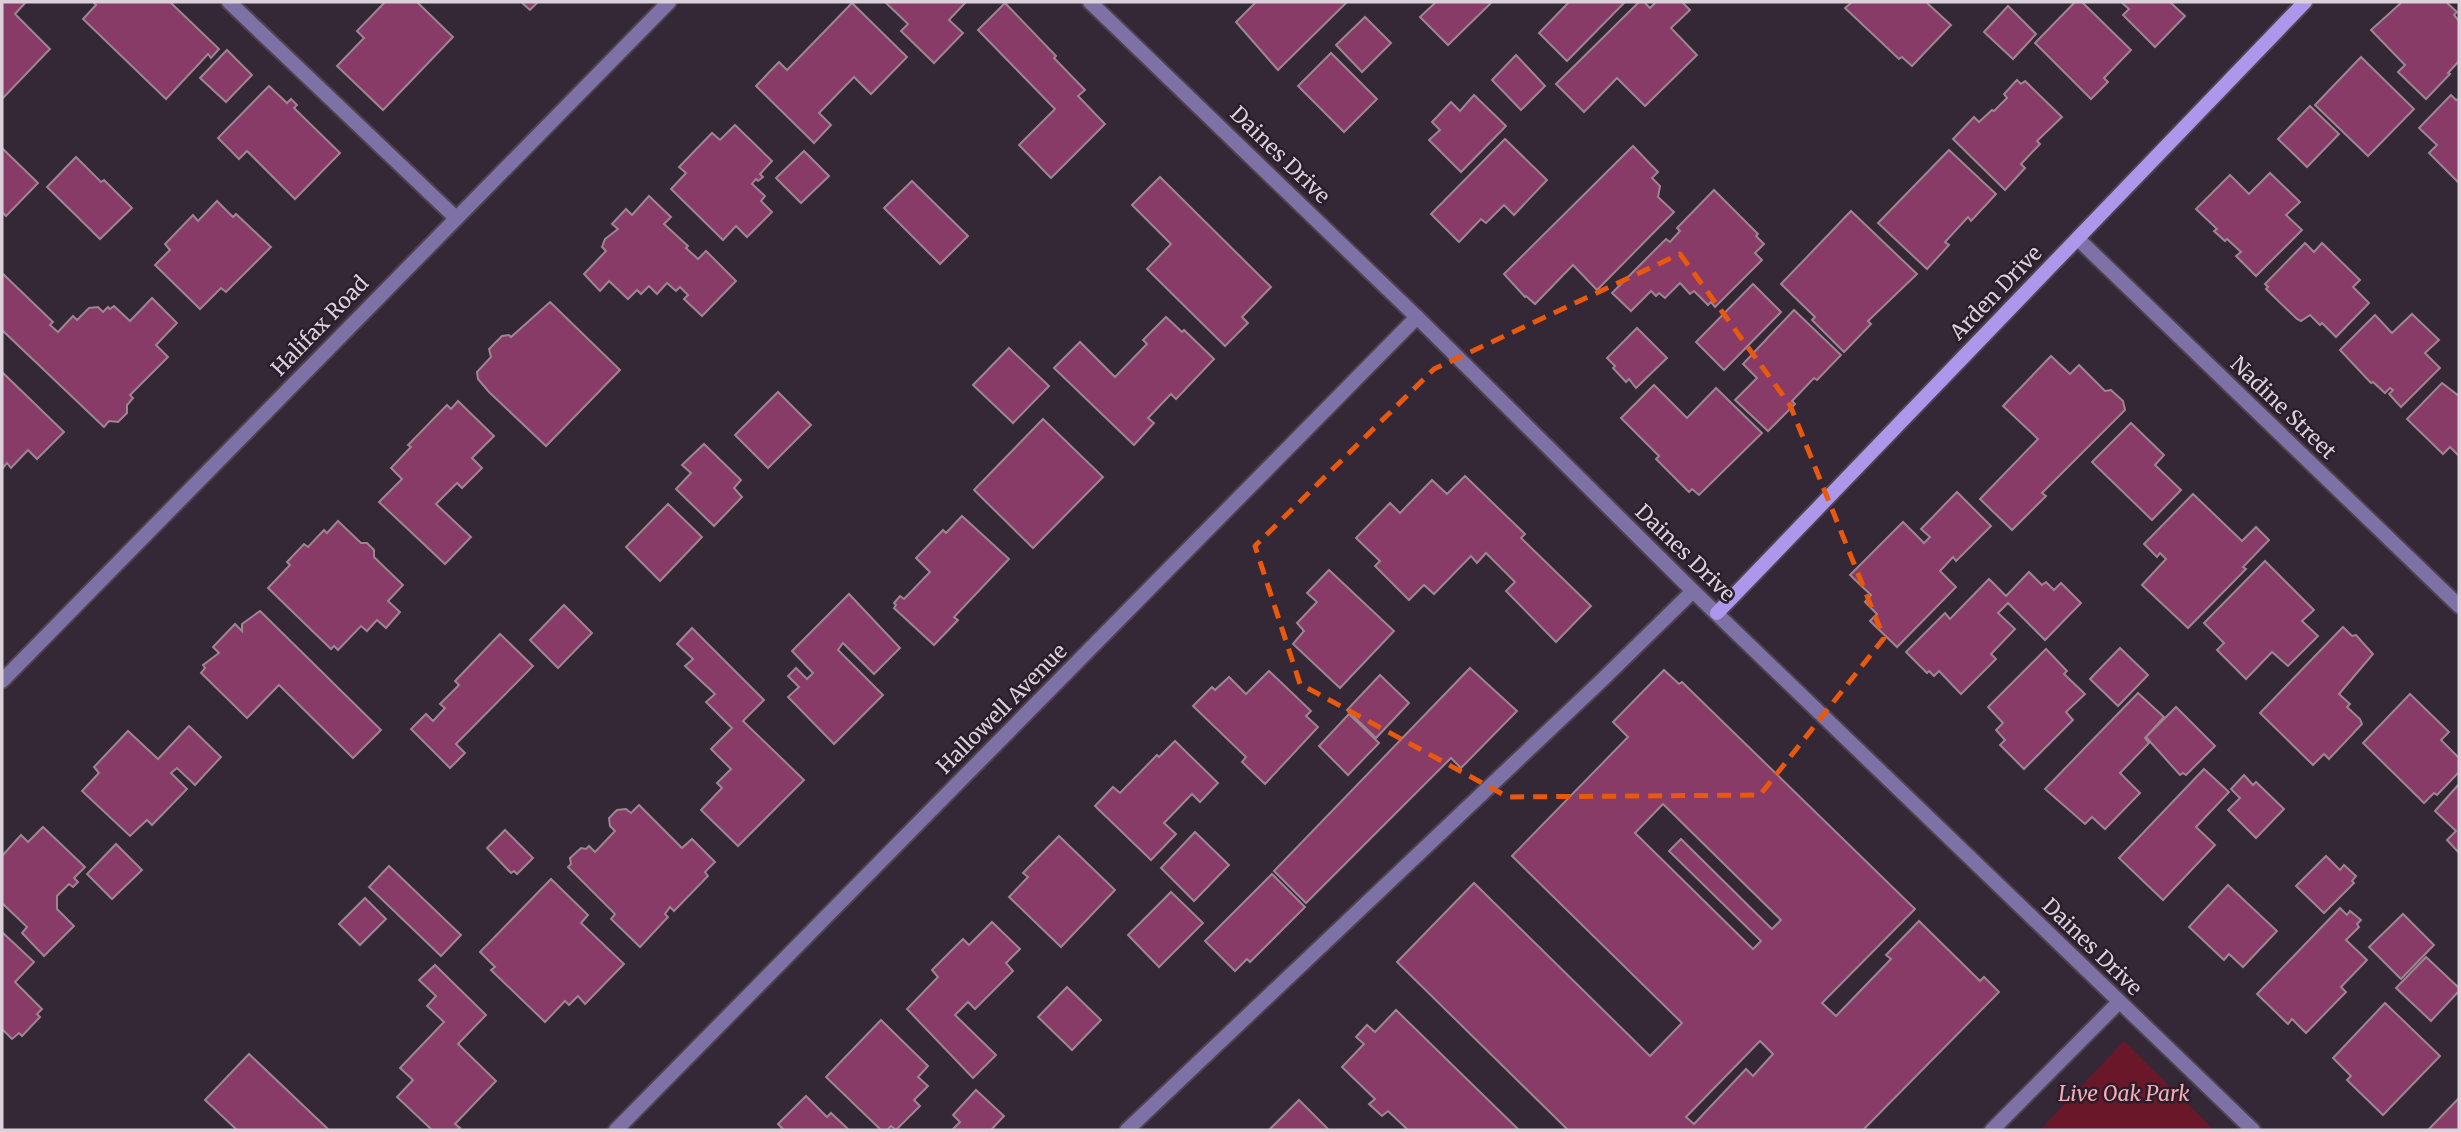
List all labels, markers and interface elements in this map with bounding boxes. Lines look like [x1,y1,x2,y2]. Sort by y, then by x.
street label: Daines Drive [1225,100,1336,209]
street label: Arden Drive [1943,240,2047,346]
street label: Halifax Road [265,270,374,381]
street label: Nadine Street [2225,350,2342,465]
street label: Daines Drive [1630,498,1741,607]
street label: Hallowell Avenue [931,638,1073,780]
street label: Daines Drive [2037,892,2148,1001]
park label: Live Oak Park [2058,1080,2190,1107]

